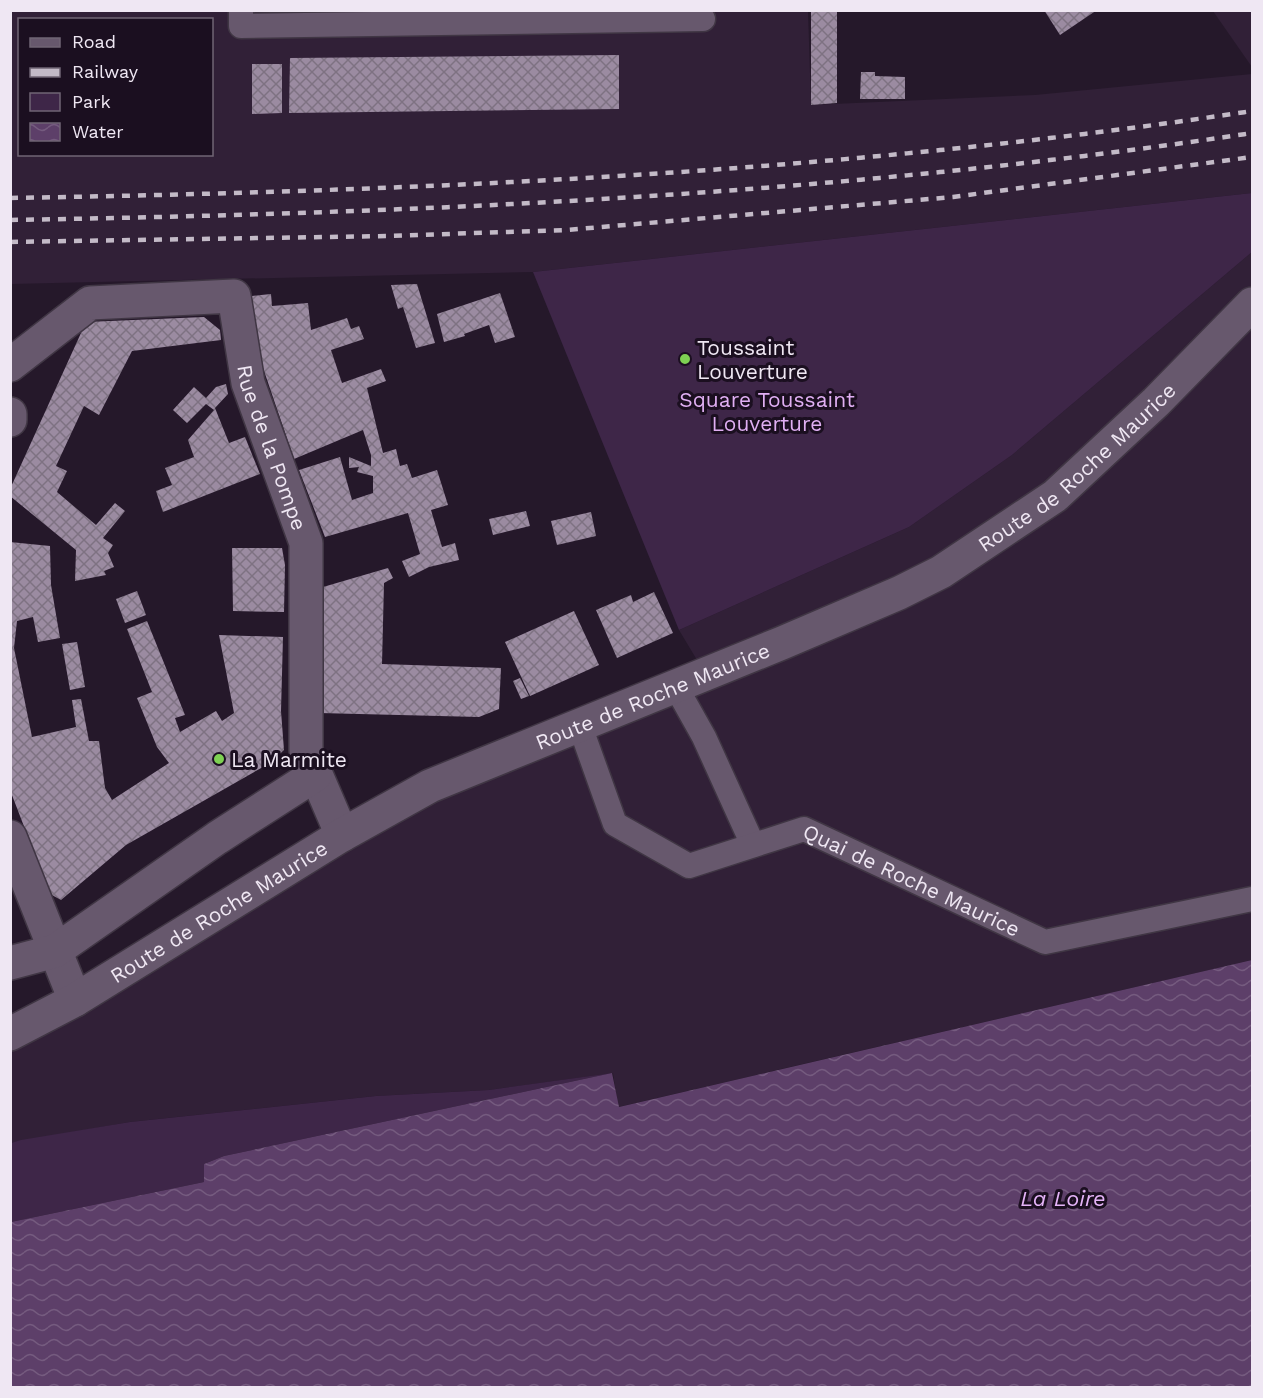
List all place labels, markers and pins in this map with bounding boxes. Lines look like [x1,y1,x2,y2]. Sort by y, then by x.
place label: Toussaint Louverture [697,335,808,384]
marker: Toussaint Louverture [678,352,692,366]
place label: La Marmite [231,747,347,772]
marker: La Marmite [212,752,226,766]

